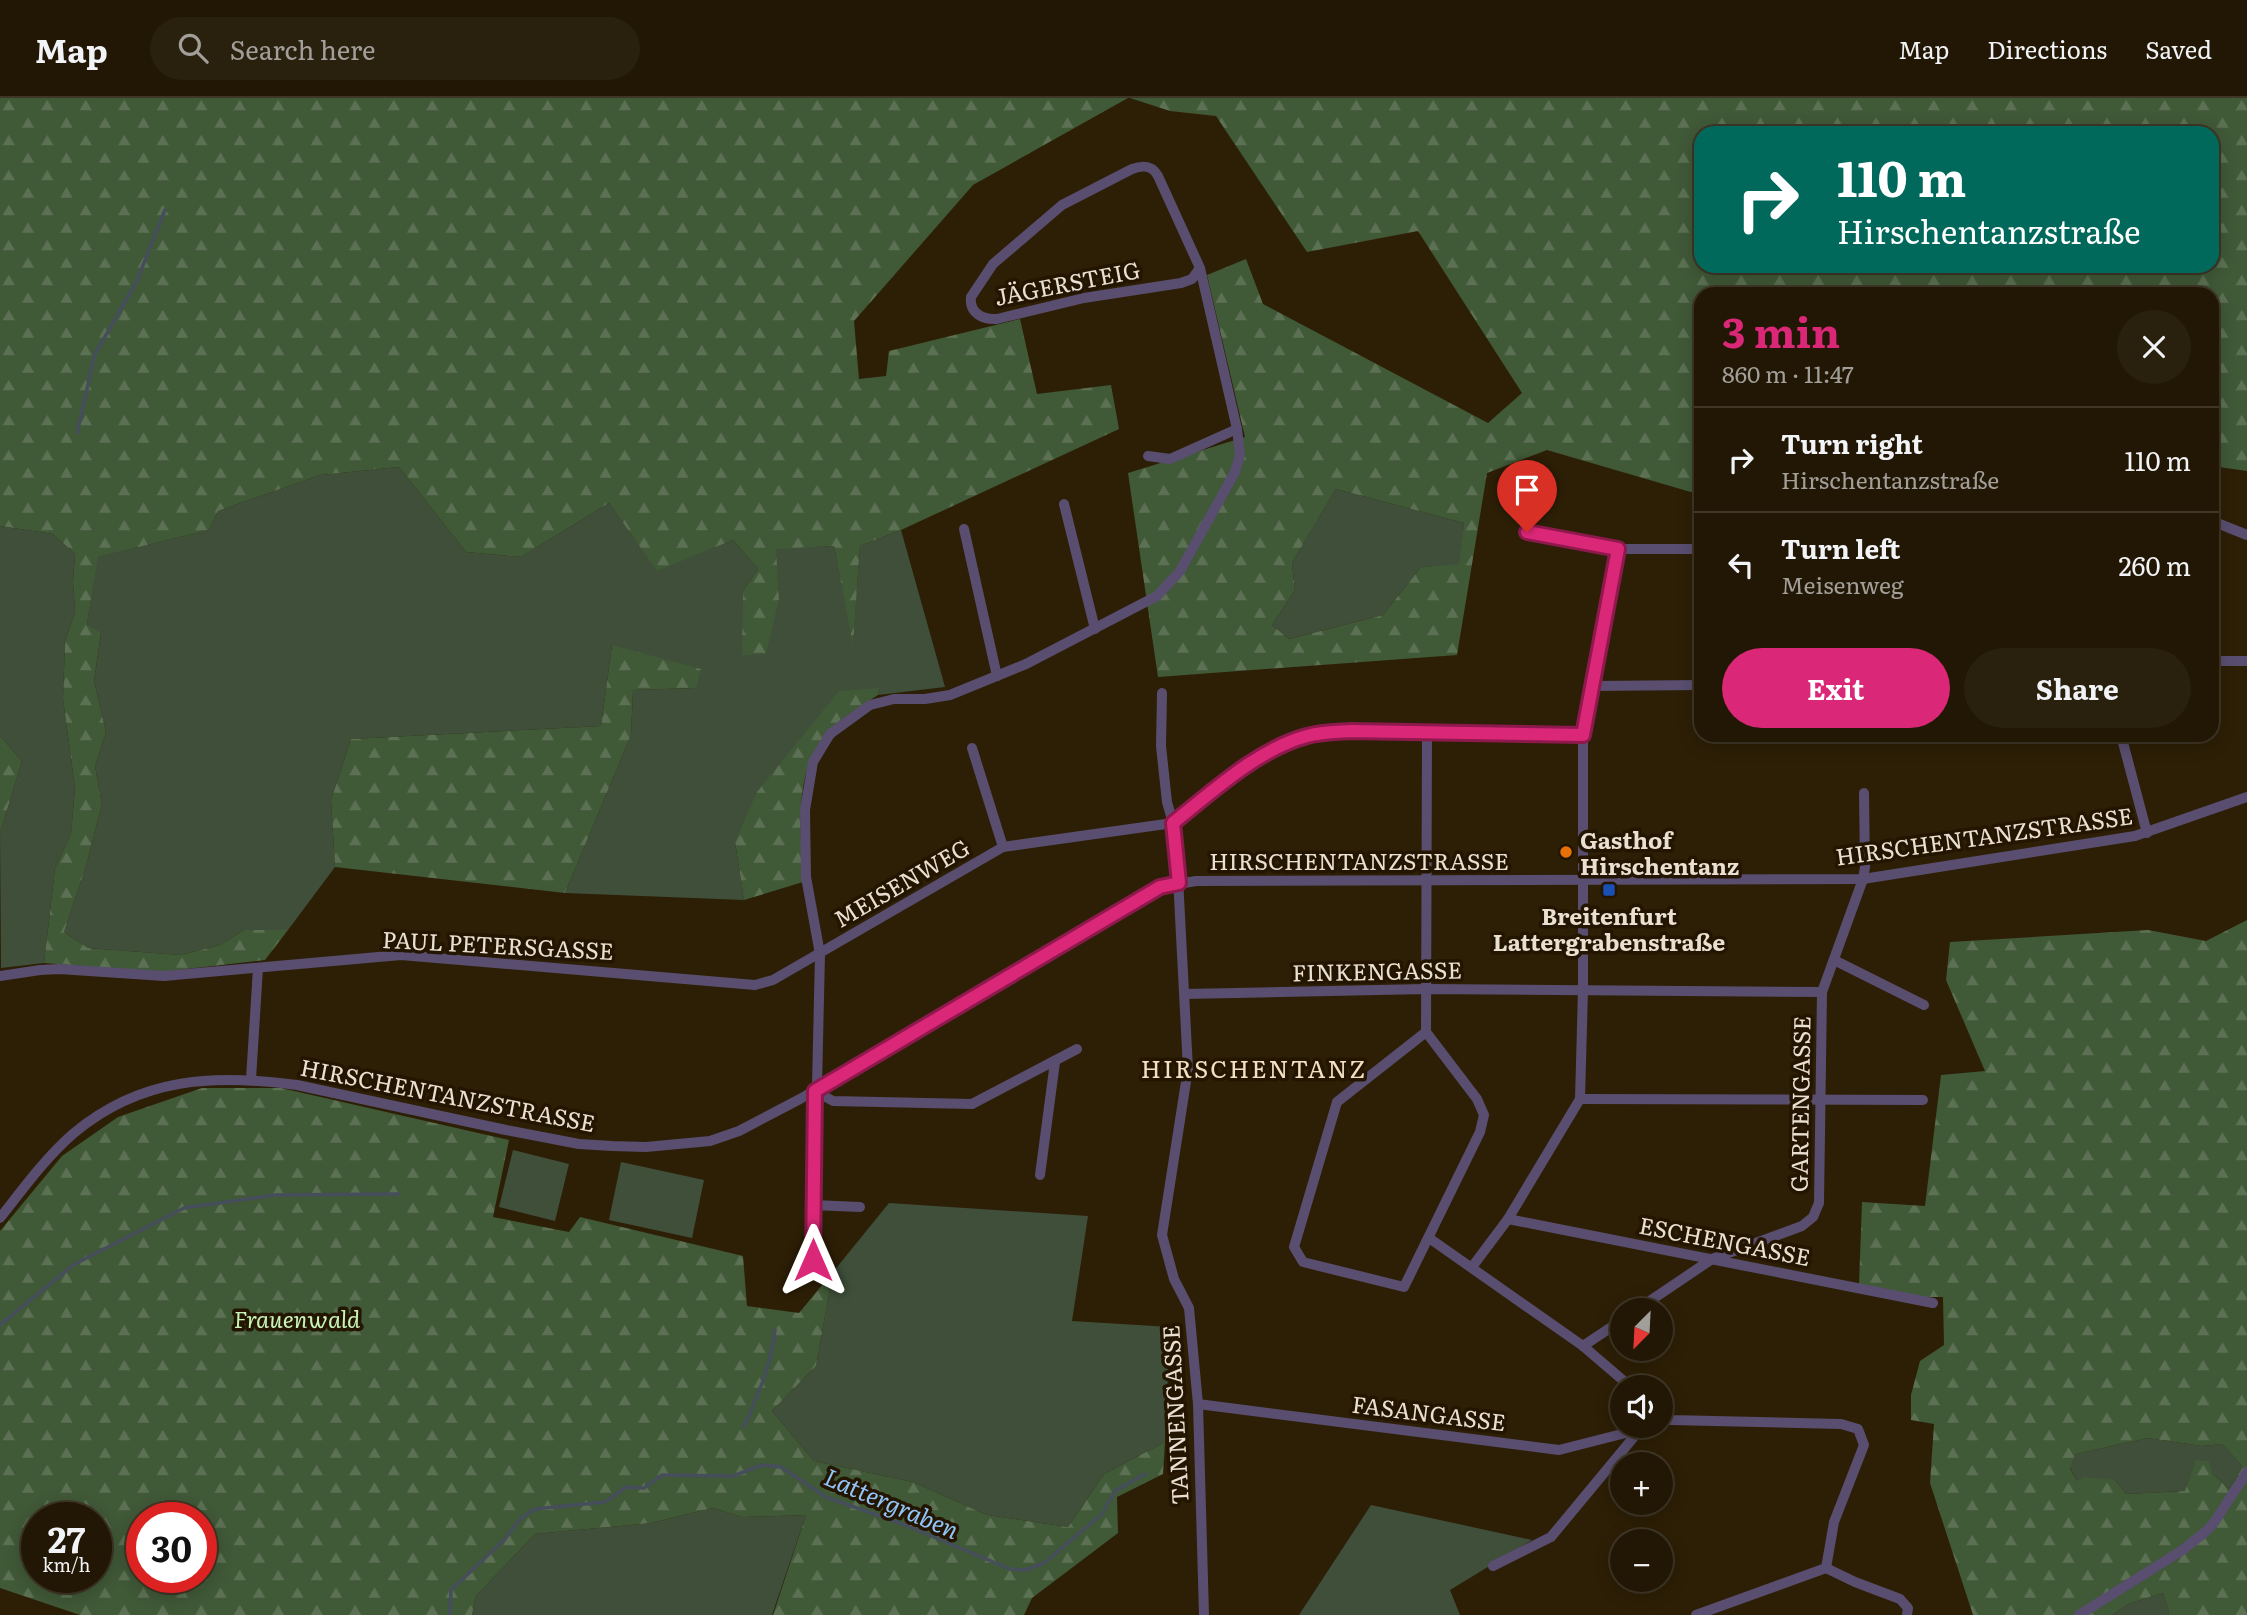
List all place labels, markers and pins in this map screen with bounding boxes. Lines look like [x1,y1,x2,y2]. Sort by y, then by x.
pin [1497,460,1557,532]
place label: Gasthof Hirschentanz [1580,822,1739,882]
marker: Gasthof Hirschentanz [1558,844,1574,860]
marker: Breitenfurt Lattergrabenstraße [1601,882,1617,898]
place label: Breitenfurt Lattergrabenstraße [1493,898,1725,958]

